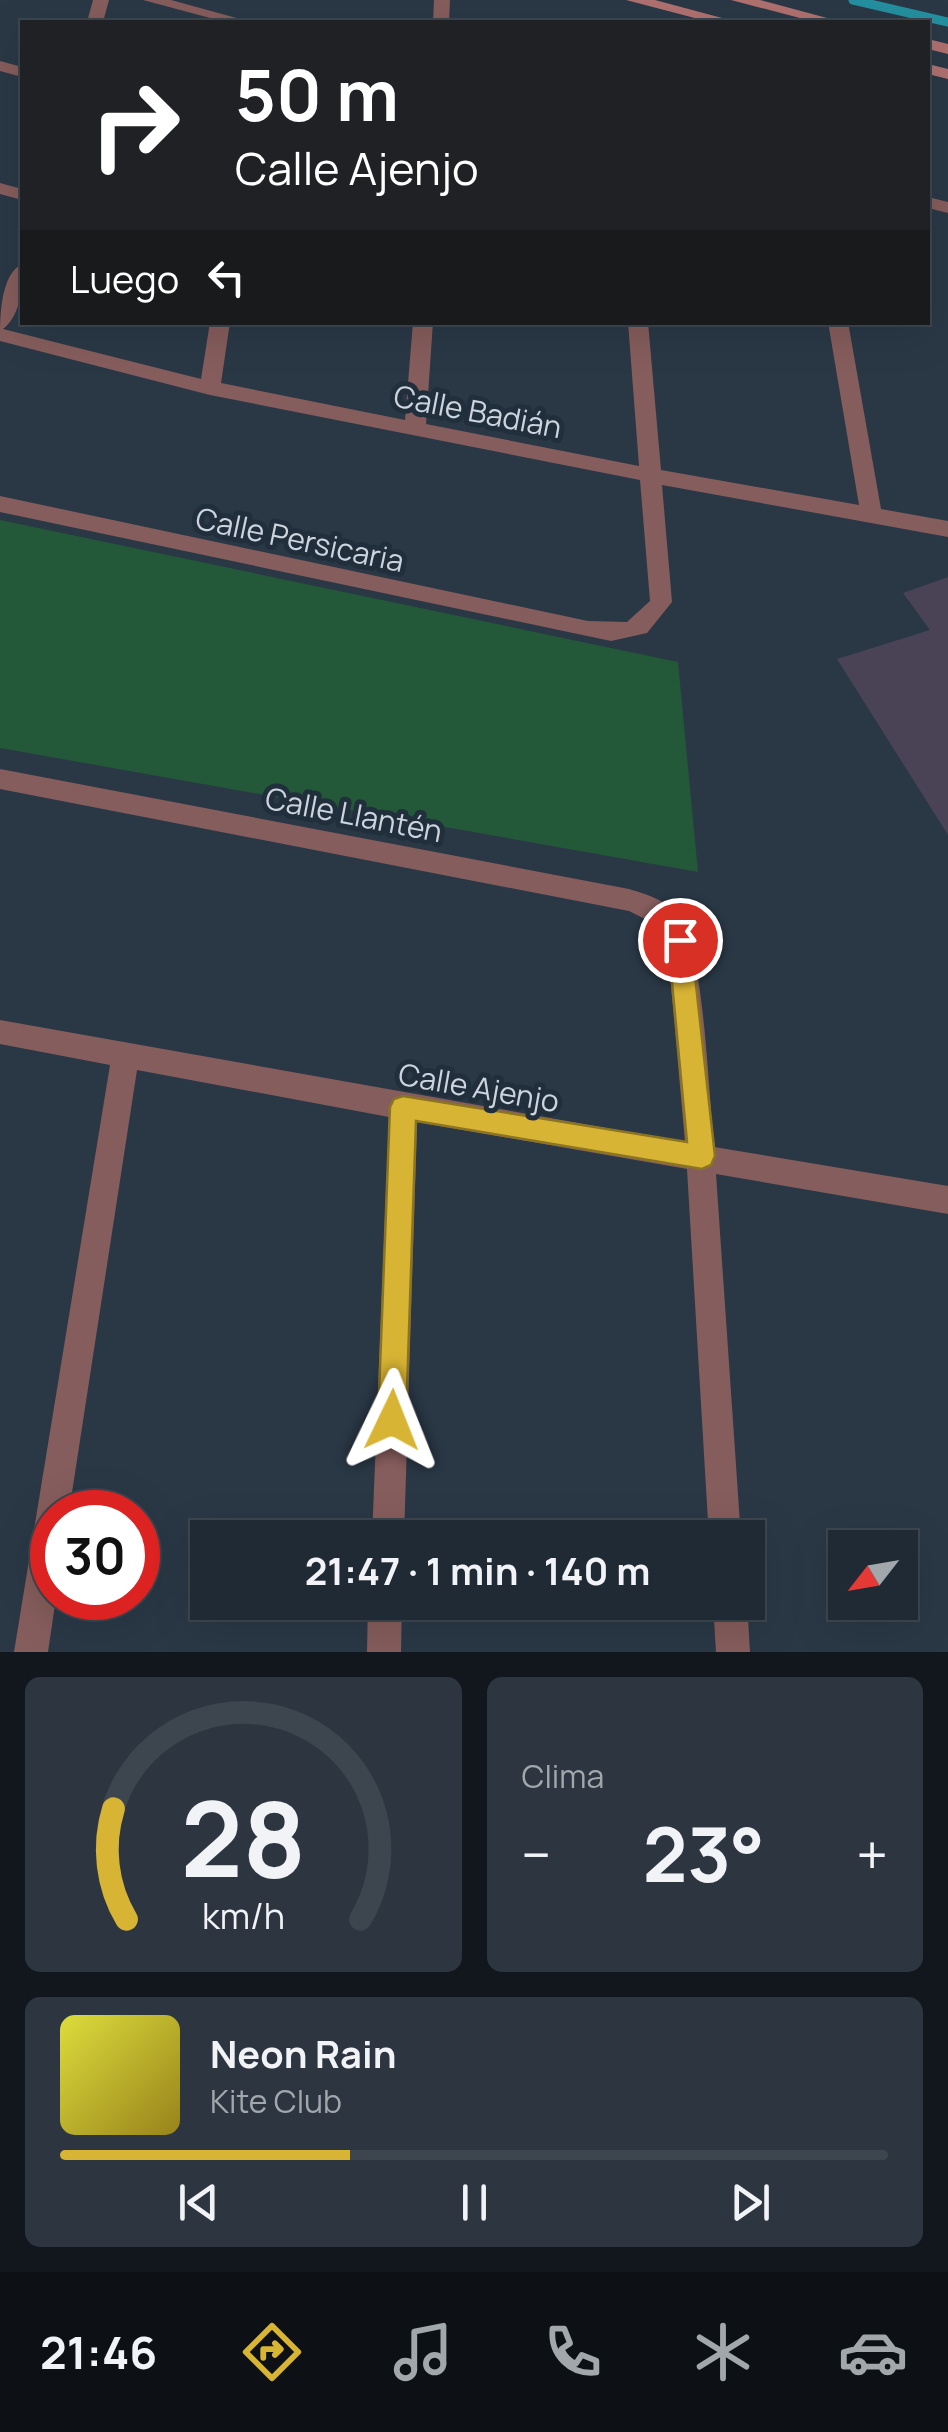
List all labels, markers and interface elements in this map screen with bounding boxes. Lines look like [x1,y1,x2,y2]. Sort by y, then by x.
text: 50 m [235,46,399,142]
icon: right [70,60,200,190]
text: Calle Ajenjo [235,137,479,199]
icon: left [199,250,254,305]
text: Luego [70,252,179,304]
street label: Calle Badián [391,375,565,447]
street label: Calle Persicaria [192,497,408,581]
street label: Calle Llantén [262,777,446,851]
pin [638,898,723,983]
icon: arrive [653,913,708,968]
street label: Calle Ajenjo [395,1053,563,1121]
position arrow [340,1368,444,1472]
speed limit sign: 30 [30,1490,160,1620]
north arrow [828,1530,918,1620]
map controls [828,1530,918,1620]
text: 21:47 · 1 min · 140 m [305,1544,650,1596]
text: Clima [522,1754,604,1798]
text: 28 [180,1766,306,1908]
text: 23° [643,1802,765,1905]
text: − [522,1816,551,1892]
text: + [856,1816,888,1892]
text: km/h [202,1891,285,1940]
text: Neon Rain [210,2027,396,2079]
text: Kite Club [210,2079,342,2123]
icon: previous [171,2175,226,2230]
icon: pause [447,2175,502,2230]
icon: next [723,2175,778,2230]
icon: directions [237,2317,307,2387]
icon: music [388,2317,458,2387]
icon: phone [538,2317,608,2387]
icon: climate [688,2317,758,2387]
icon: car [838,2317,908,2387]
text: 21:46 [40,2321,157,2383]

